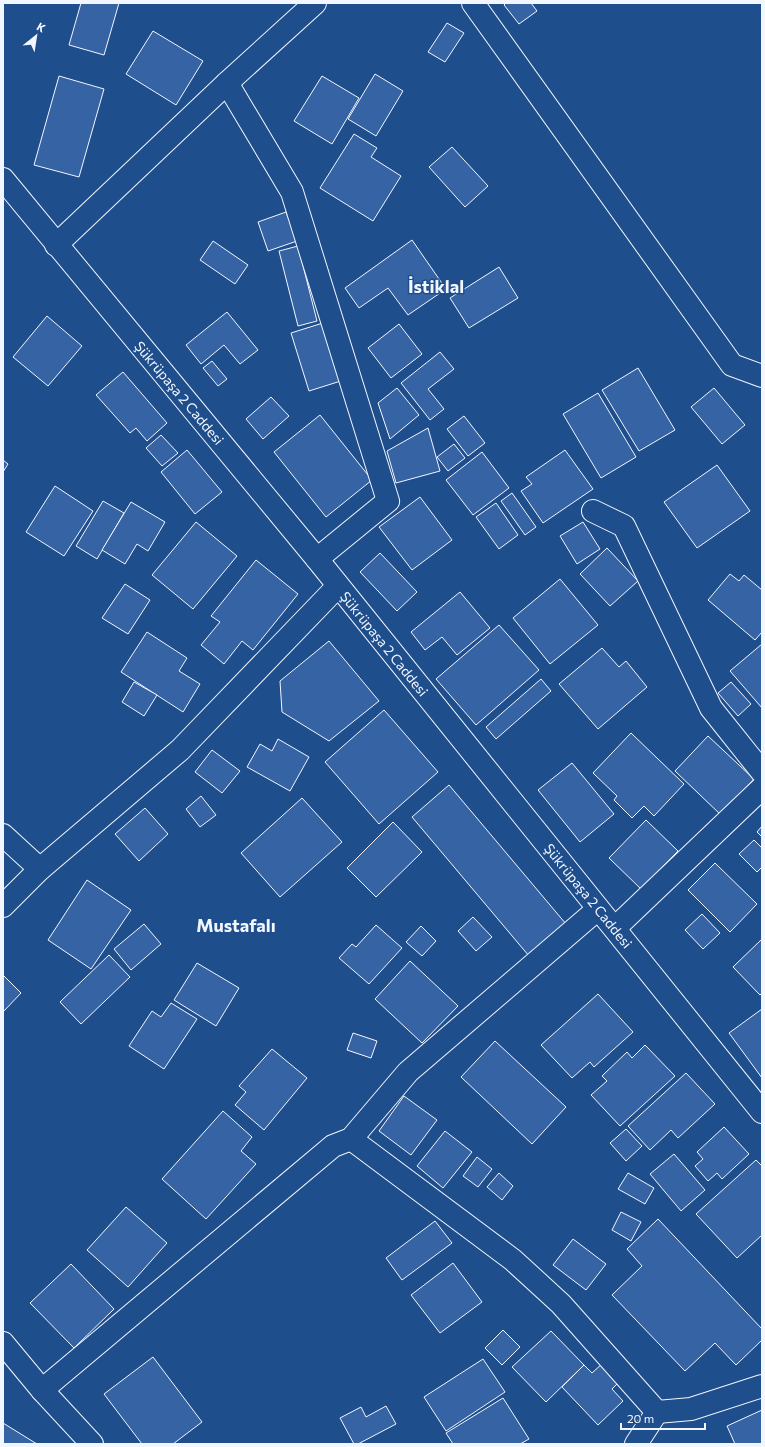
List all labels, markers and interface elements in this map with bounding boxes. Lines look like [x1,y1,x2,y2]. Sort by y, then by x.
north arrow [16,16,56,56]
text: K [35,19,48,35]
district label: İstiklal [408,275,464,297]
street label: Şükrüpaşa 2 Caddesi [131,337,228,448]
street label: Şükrüpaşa 2 Caddesi [337,588,432,700]
street label: Şükrüpaşa 2 Caddesi [541,840,636,952]
district label: Mustafalı [196,914,276,936]
scale bar [621,1405,705,1431]
text: 20 m [627,1411,654,1425]

